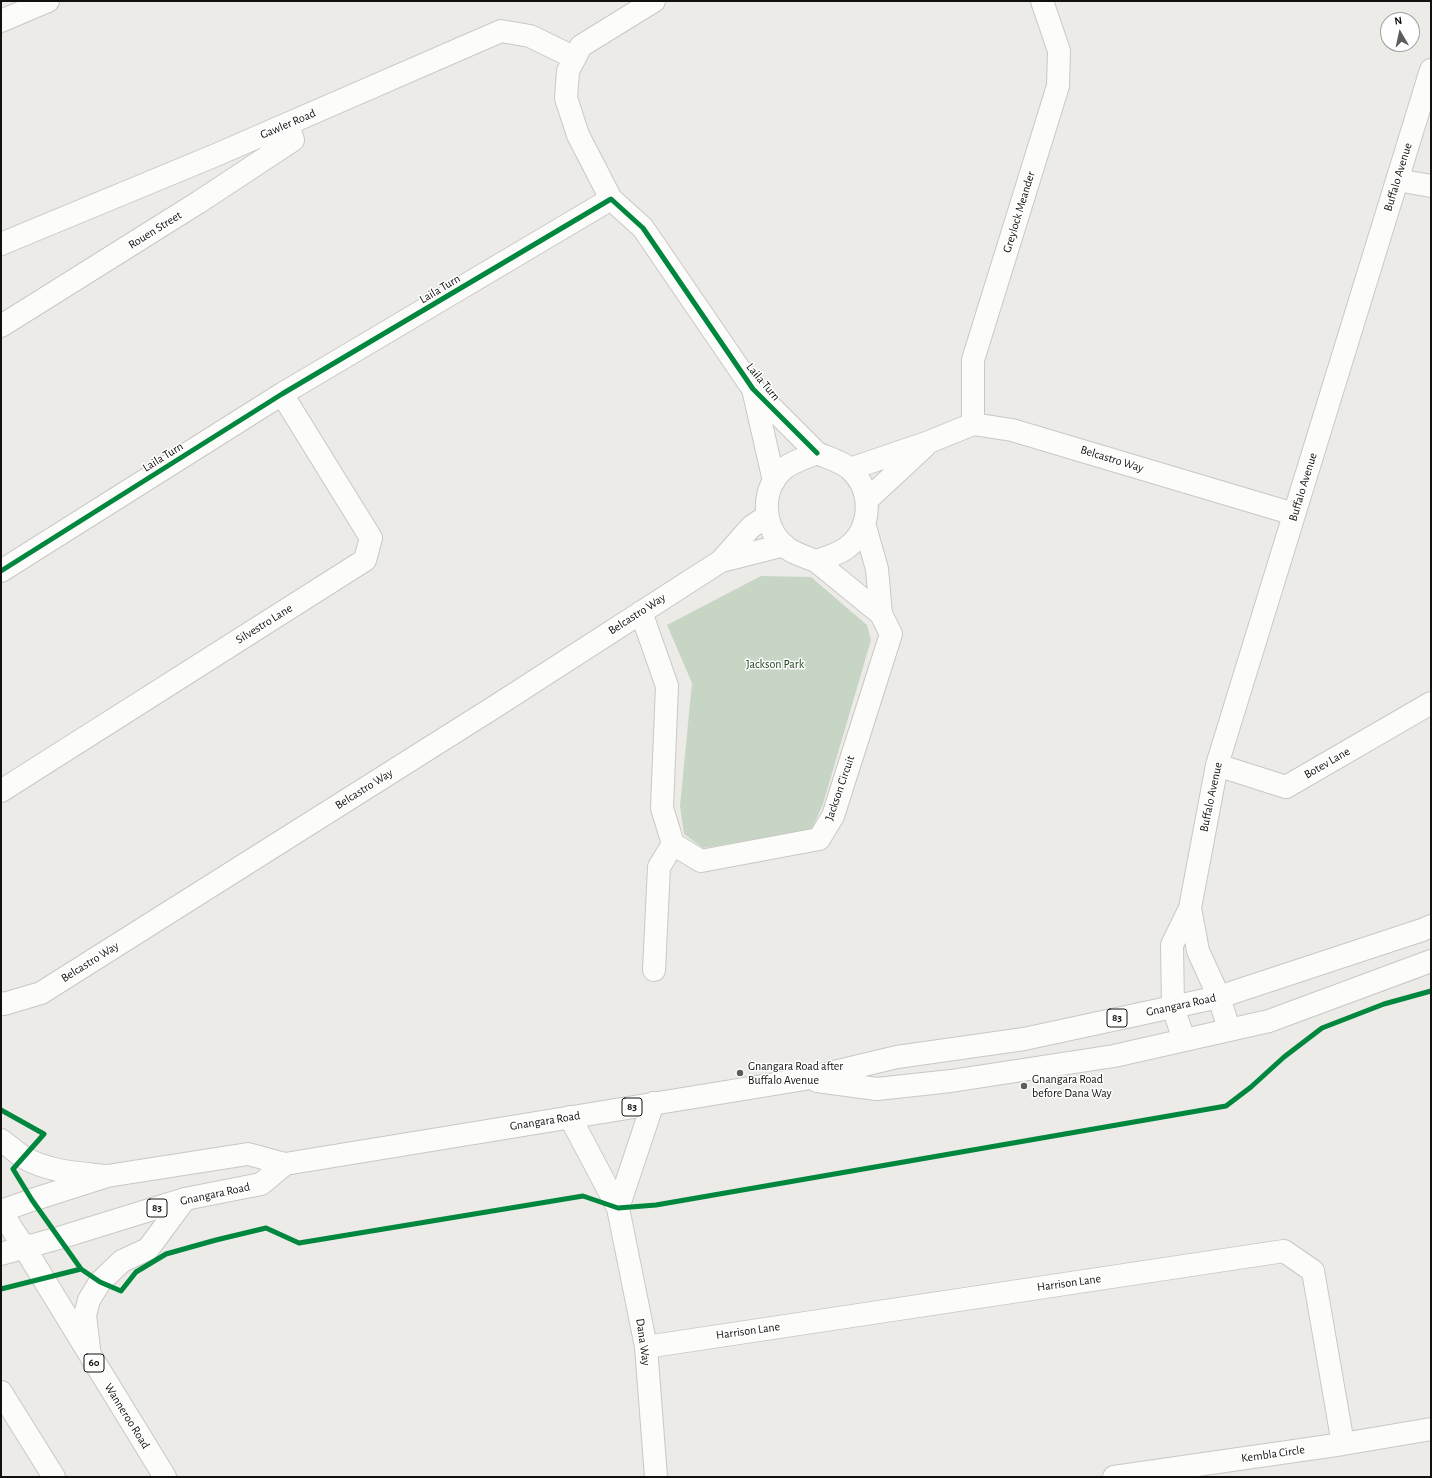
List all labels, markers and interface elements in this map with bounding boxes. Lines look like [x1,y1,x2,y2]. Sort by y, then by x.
north arrow [1380,12,1420,52]
text: N [1394,15,1403,27]
street label: Gawler Road [258,106,318,142]
street label: Buffalo Avenue [1381,141,1415,213]
street label: Greylock Meander [1000,170,1038,254]
street label: Rouen Street [126,208,184,252]
street label: Laila Turn [417,271,463,307]
street label: Laila Turn [743,360,783,404]
street label: Laila Turn [140,439,186,475]
street label: Belcastro Way [1079,443,1145,475]
street label: Buffalo Avenue [1286,451,1320,523]
street label: Belcastro Way [606,590,668,638]
street label: Silvestro Lane [233,601,295,647]
park label: Jackson Park [746,657,804,671]
street label: Botev Lane [1301,744,1353,782]
street label: Jackson Circuit [822,754,858,822]
street label: Buffalo Avenue [1197,761,1225,833]
street label: Belcastro Way [332,766,396,812]
street label: Belcastro Way [58,939,122,985]
street label: Gnangara Road [1145,991,1217,1019]
road number: 83 [1107,1009,1127,1027]
place label: Gnangara Road after Buffalo Avenue [748,1059,843,1087]
marker: Gnangara Road after Buffalo Avenue [735,1068,745,1078]
place label: Gnangara Road before Dana Way [1032,1072,1112,1100]
marker: Gnangara Road before Dana Way [1019,1081,1029,1091]
road number: 83 [622,1098,642,1116]
street label: Gnangara Road [509,1108,581,1134]
street label: Gnangara Road [179,1180,251,1208]
road number: 83 [147,1199,167,1217]
street label: Harrison Lane [1036,1271,1102,1295]
street label: Dana Way [633,1317,653,1367]
street label: Harrison Lane [715,1319,781,1343]
road number: 60 [84,1354,104,1372]
street label: Wanneroo Road [101,1380,153,1452]
street label: Kembla Circle [1240,1442,1306,1466]

